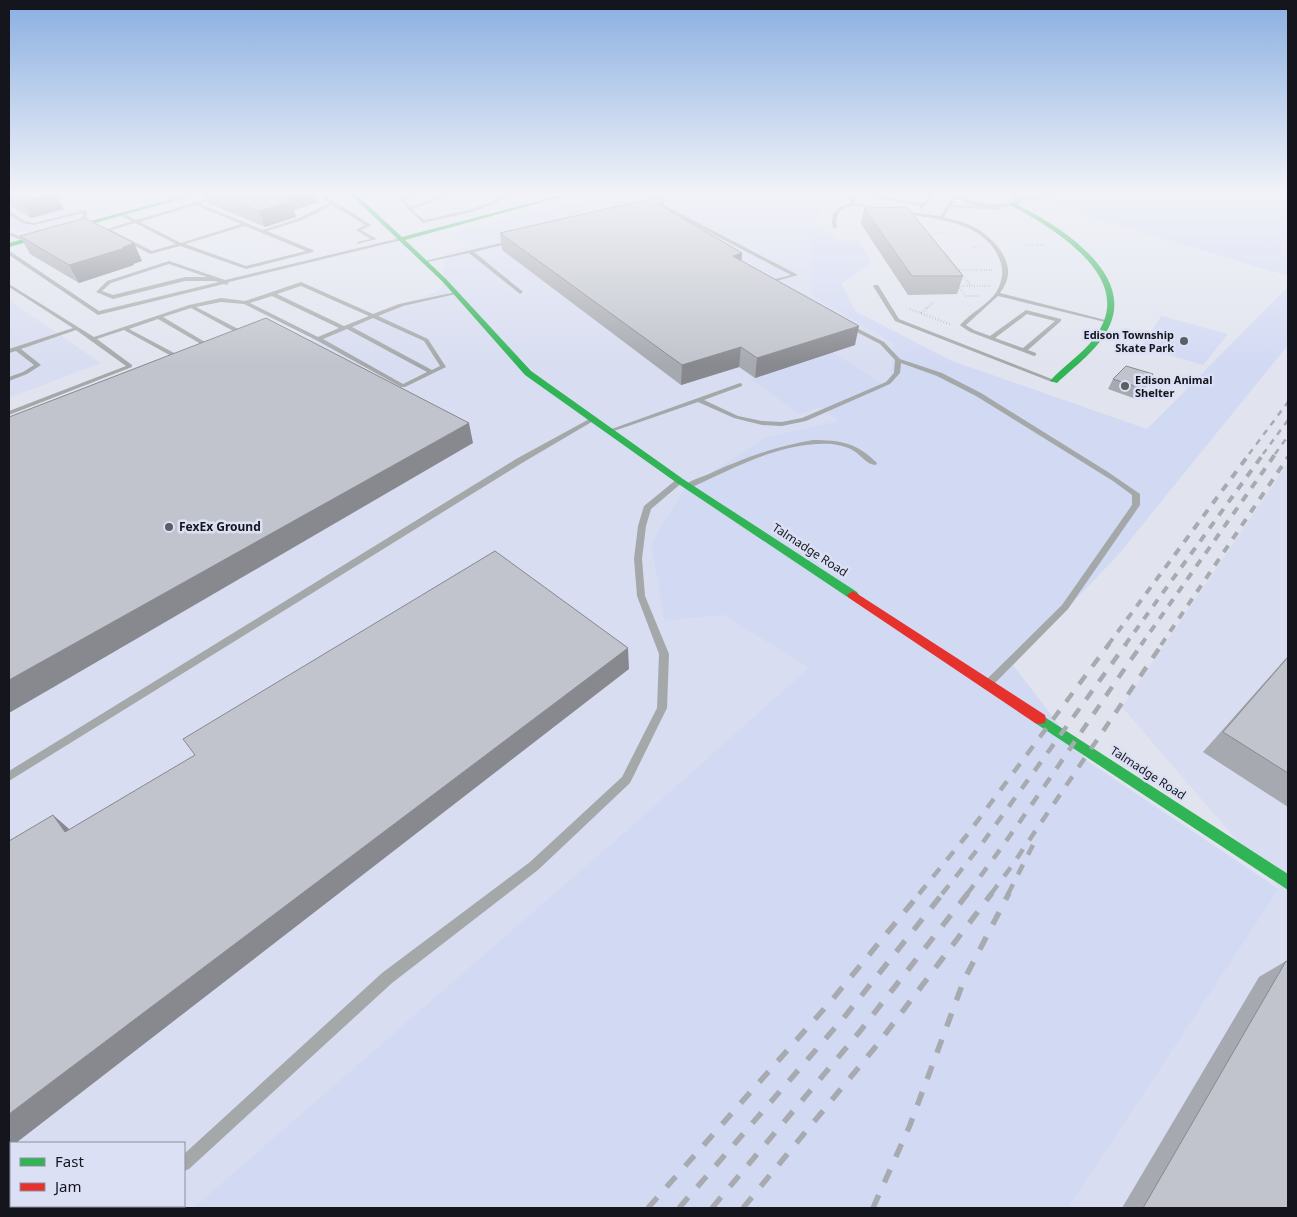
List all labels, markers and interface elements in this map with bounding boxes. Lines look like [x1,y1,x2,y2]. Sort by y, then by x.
place label: Edison Township Skate Park [1083,327,1174,355]
marker: Edison Township Skate Park [1178,335,1190,347]
place label: Edison Animal Shelter [1135,372,1212,400]
marker: Edison Animal Shelter [1119,380,1131,392]
place label: FexEx Ground [179,518,261,535]
street label: Talmadge Road [769,519,851,580]
marker: FexEx Ground [163,521,175,533]
street label: Talmadge Road [1107,742,1189,803]
legend [10,1142,185,1207]
text: Fast [55,1151,84,1171]
text: Jam [53,1176,82,1196]

